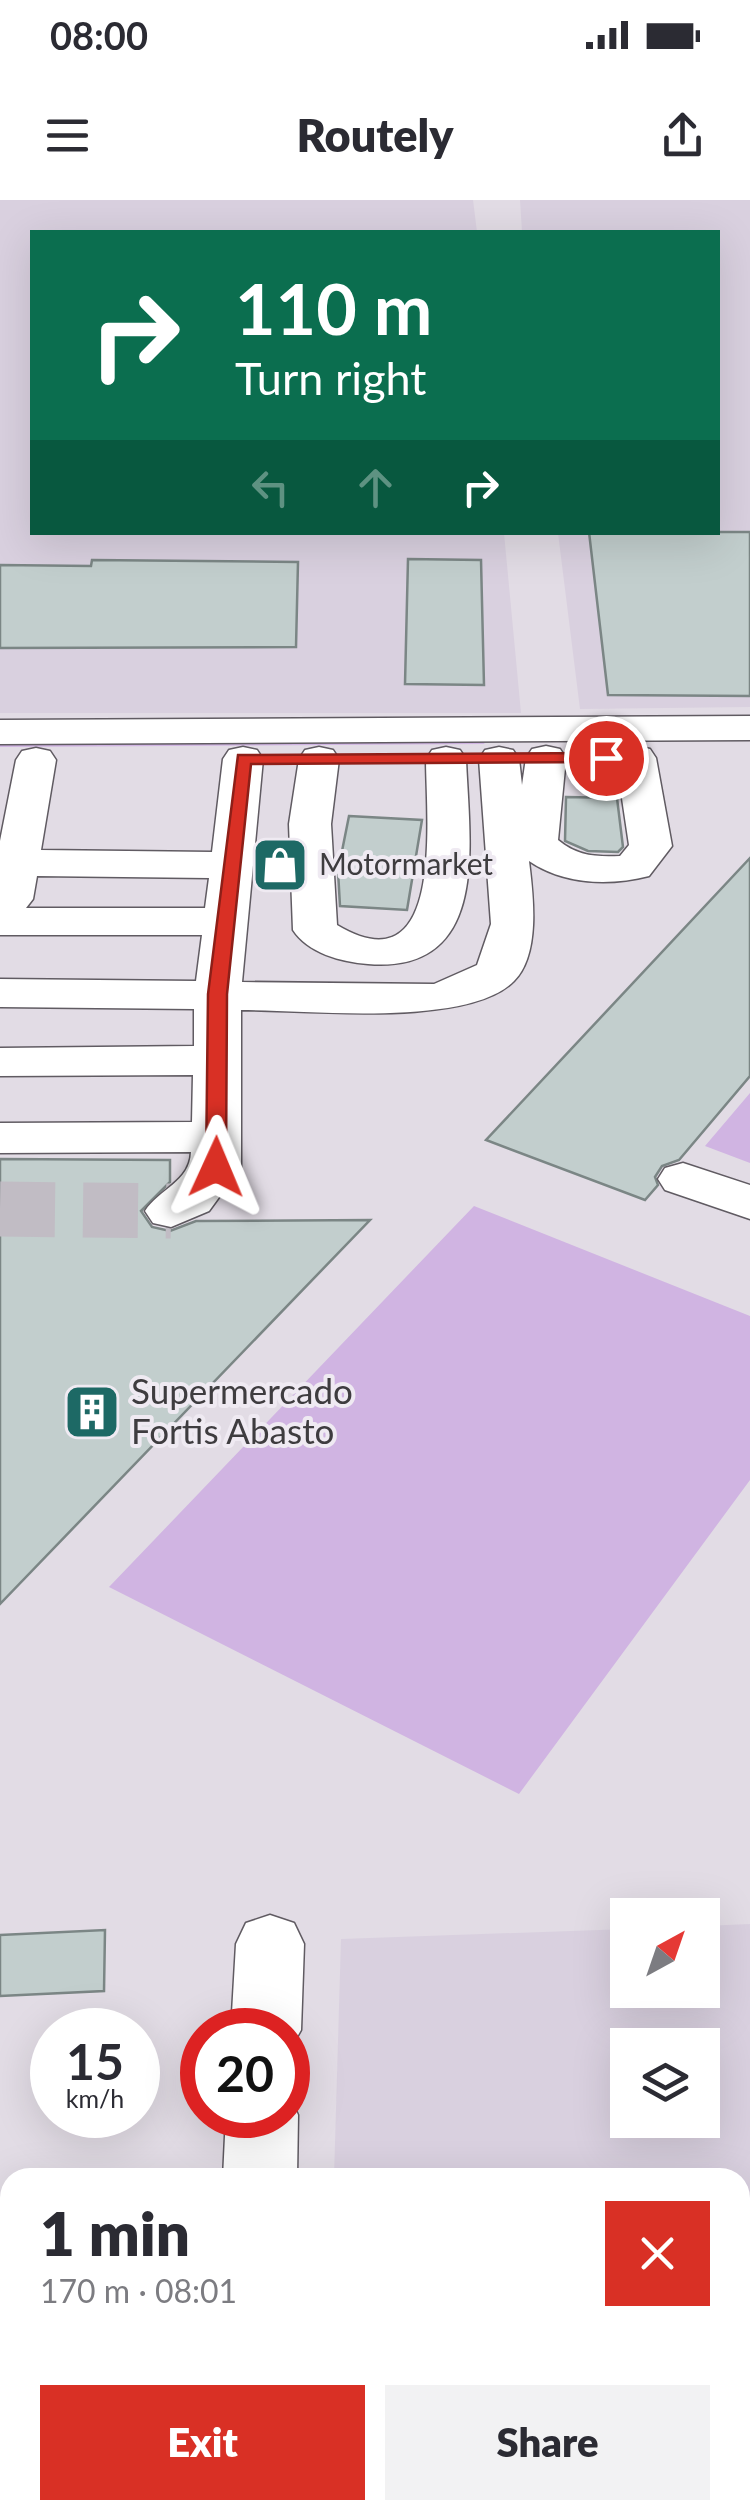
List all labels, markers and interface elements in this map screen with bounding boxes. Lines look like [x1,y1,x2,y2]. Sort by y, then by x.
text: 08:00 [50,12,148,58]
icon: menu [40,108,95,163]
text: Routely [296,108,454,162]
icon: share [655,108,710,163]
text: 110 m [235,266,432,350]
icon: right [70,270,200,400]
text: Turn right [235,351,426,405]
icon: left [243,460,298,515]
icon: ahead [348,460,403,515]
icon: right [453,460,508,515]
pin [564,716,649,801]
icon: arrive [579,731,634,786]
shop icon: Motormarket [250,835,310,895]
place label: Motormarket [319,845,493,881]
position arrow [164,1115,268,1219]
place label: Supermercado Fortis Abasto [131,1369,353,1451]
building icon: Supermercado Fortis Abasto [62,1382,122,1442]
north arrow [610,1898,720,2008]
map controls [610,1898,720,2138]
speed limit sign: 20 [180,2008,310,2138]
button: layers [610,2028,720,2138]
text: 15 [66,2031,124,2091]
text: km/h [66,2083,124,2113]
text: 1 min [40,2197,190,2269]
button: close [605,2201,710,2306]
text: 170 m · 08:01 [40,2271,237,2310]
button: Exit [40,2385,365,2500]
button: Share [385,2385,710,2500]

